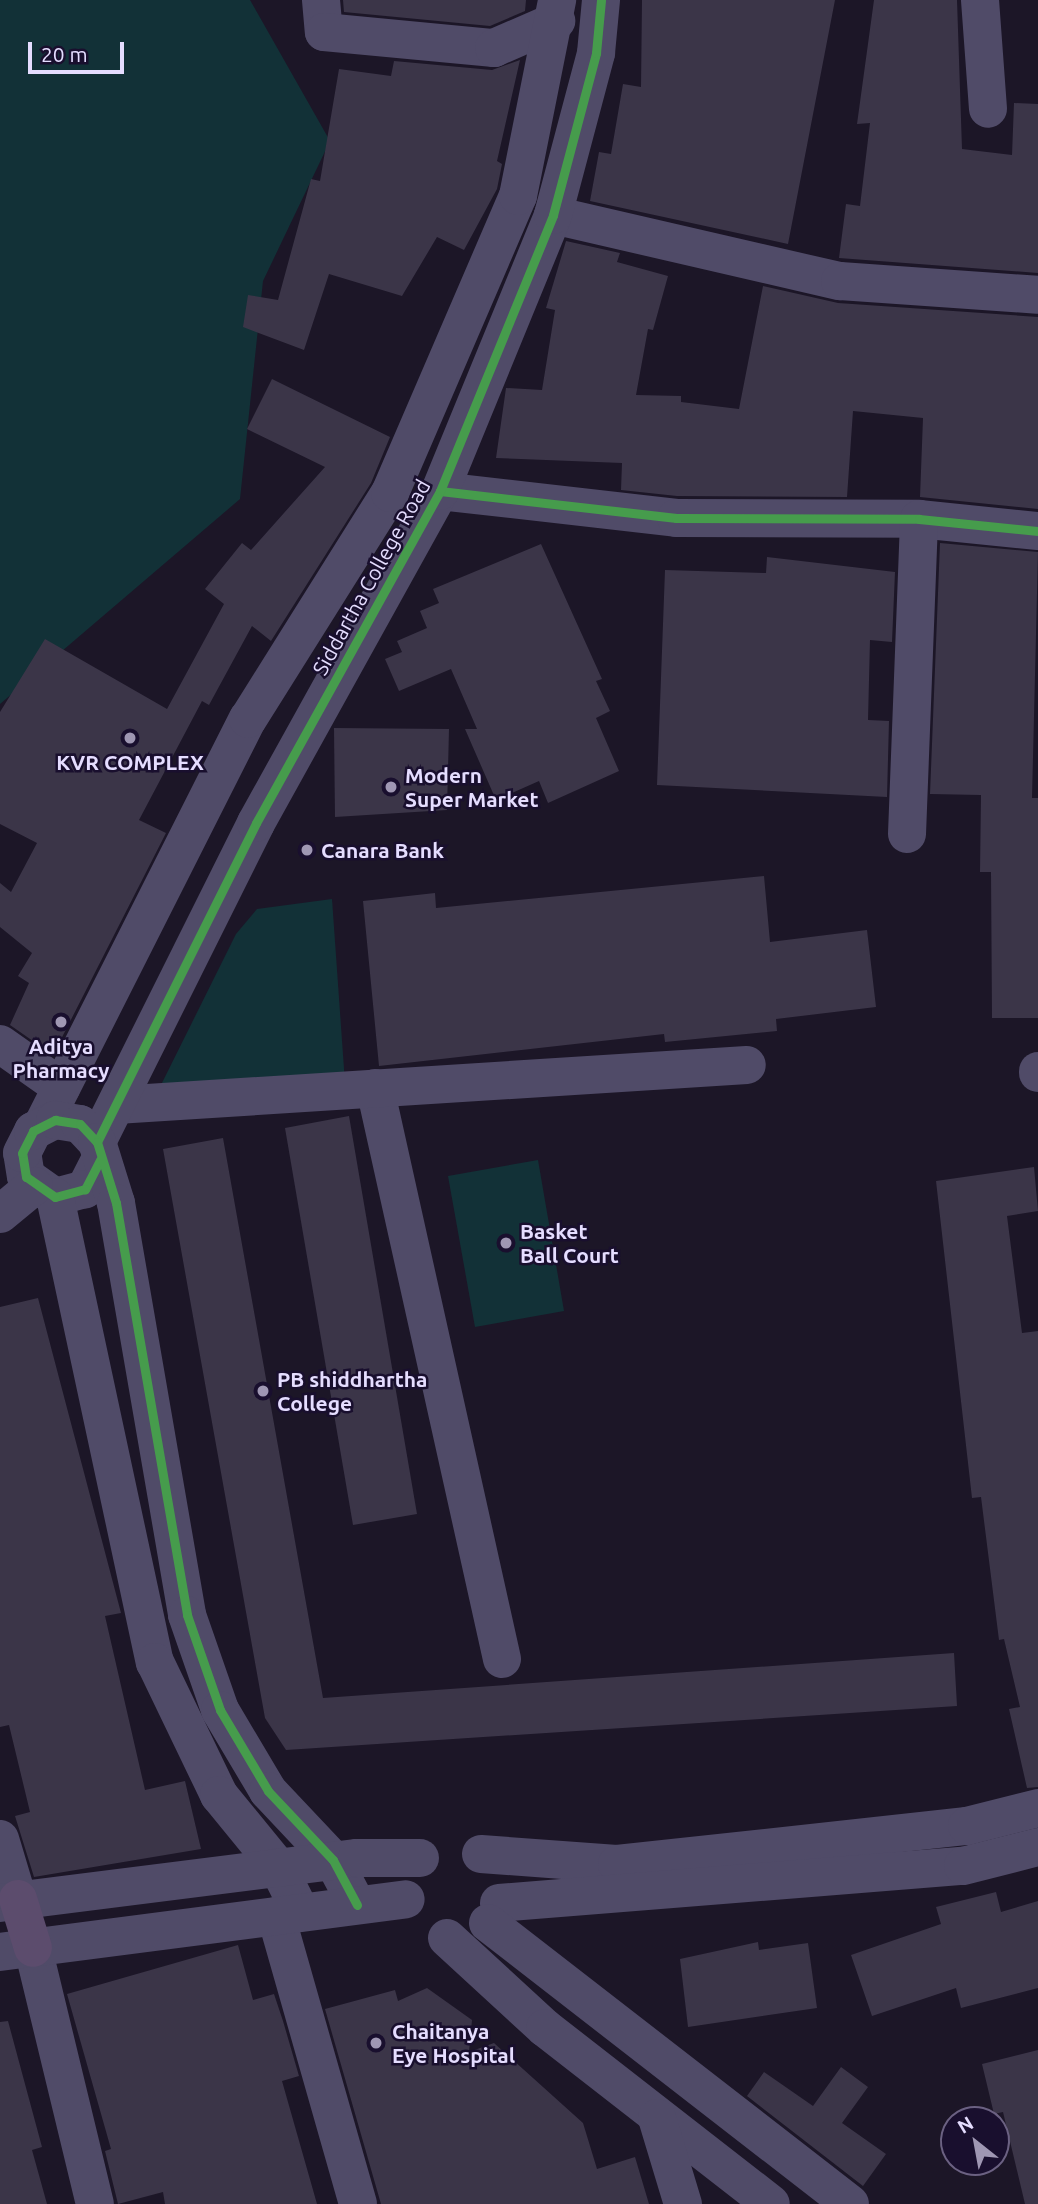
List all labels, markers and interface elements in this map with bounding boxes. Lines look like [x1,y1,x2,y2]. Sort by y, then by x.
scale bar [32,28,128,72]
text: 20 m [41,42,88,66]
street label: Siddartha College Road [307,475,435,679]
marker: KVR COMPLEX [122,730,138,746]
place label: KVR COMPLEX [56,749,204,775]
place label: Modern Super Market [405,762,538,812]
marker: Modern Super Market [383,779,399,795]
place label: Canara Bank [321,837,444,863]
marker: Canara Bank [299,842,315,858]
marker: Aditya Pharmacy [53,1014,69,1030]
place label: Aditya Pharmacy [13,1033,109,1083]
place label: Basket Ball Court [520,1218,619,1268]
marker: Basket Ball Court [498,1235,514,1251]
place label: PB shiddhartha College [277,1366,427,1416]
marker: PB shiddhartha College [255,1383,271,1399]
place label: Chaitanya Eye Hospital [392,2018,515,2068]
marker: Chaitanya Eye Hospital [366,2033,386,2053]
north arrow [940,2106,1010,2176]
text: N [953,2112,977,2138]

